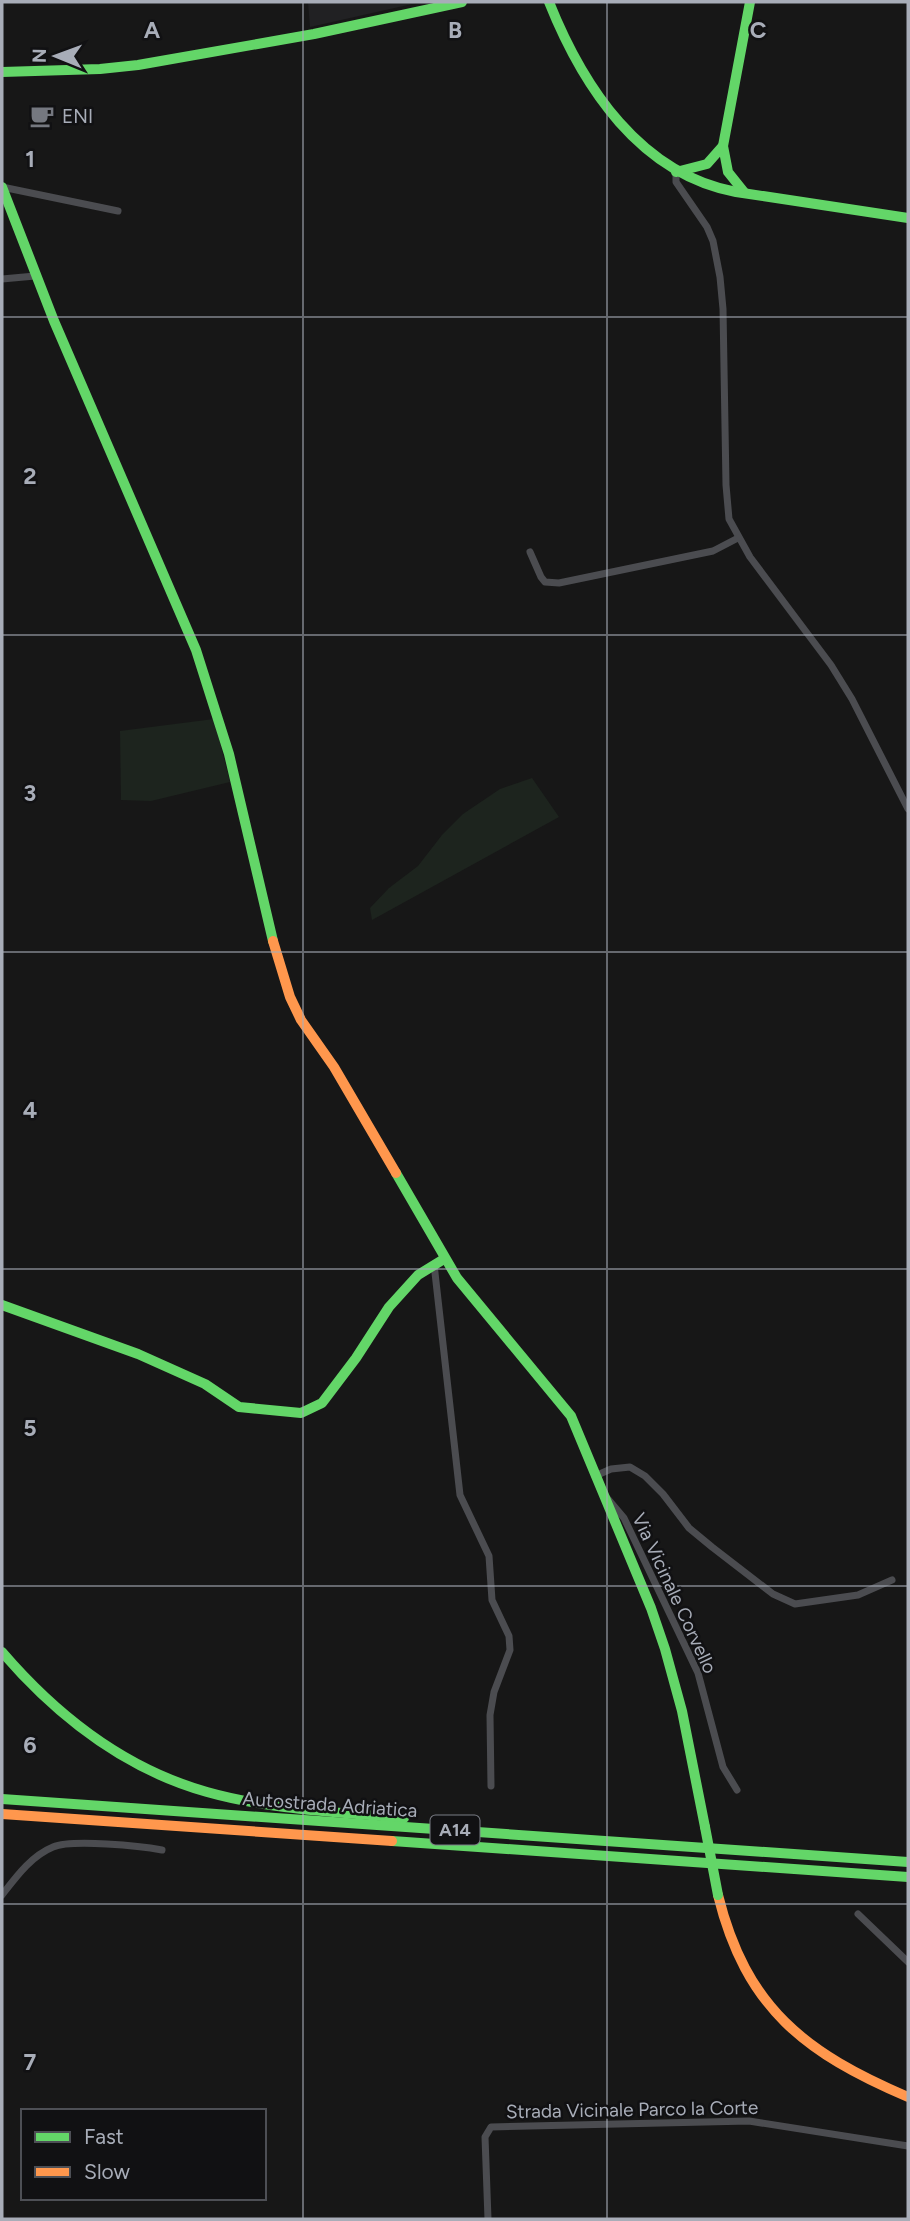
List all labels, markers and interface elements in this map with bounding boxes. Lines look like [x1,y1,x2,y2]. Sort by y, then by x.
text: A [144,16,161,44]
text: B [448,16,462,44]
text: C [750,16,767,44]
north arrow [21,21,91,91]
text: N [28,48,51,63]
cafe icon: ENI [28,102,56,130]
place label: ENI [62,105,93,128]
text: 1 [25,145,35,173]
text: 2 [23,462,37,490]
text: 3 [24,779,36,807]
text: 4 [23,1096,37,1124]
text: 5 [23,1414,37,1442]
street label: Via Vicinale Corvello [627,1509,722,1677]
text: 6 [23,1731,37,1759]
street label: Autostrada Adriatica [242,1787,418,1822]
road number: A14 [430,1816,480,1844]
text: 7 [24,2048,37,2076]
street label: Strada Vicinale Parco la Corte [506,2096,758,2123]
legend [21,2109,266,2200]
text: Fast [84,2124,124,2149]
text: Slow [84,2159,130,2184]

